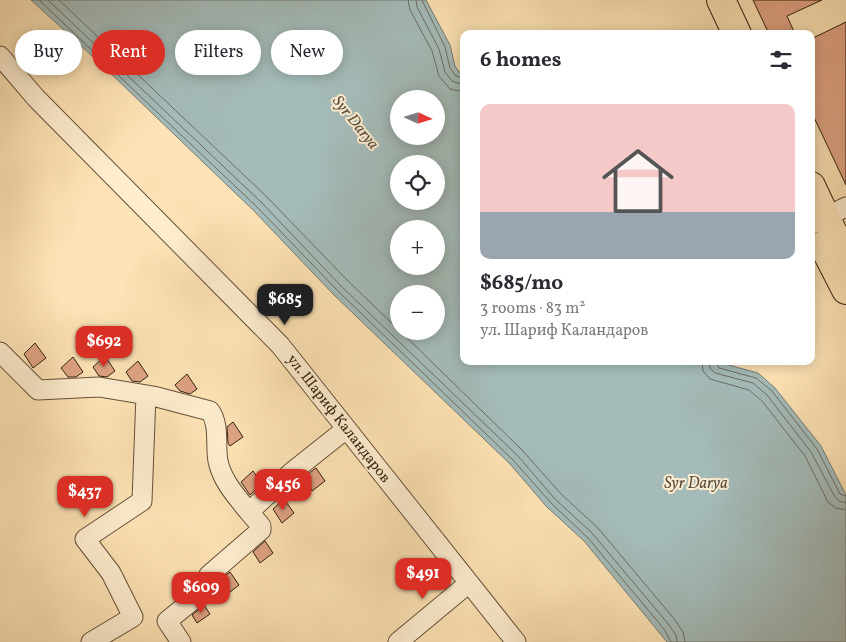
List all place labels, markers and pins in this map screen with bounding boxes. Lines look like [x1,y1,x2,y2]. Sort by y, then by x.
pin: $685 [255,284,315,326]
pin: $692 [74,326,134,368]
pin: $456 [253,468,313,511]
pin: $437 [55,476,115,518]
pin: $491 [393,558,453,600]
pin: $609 [171,572,231,614]

